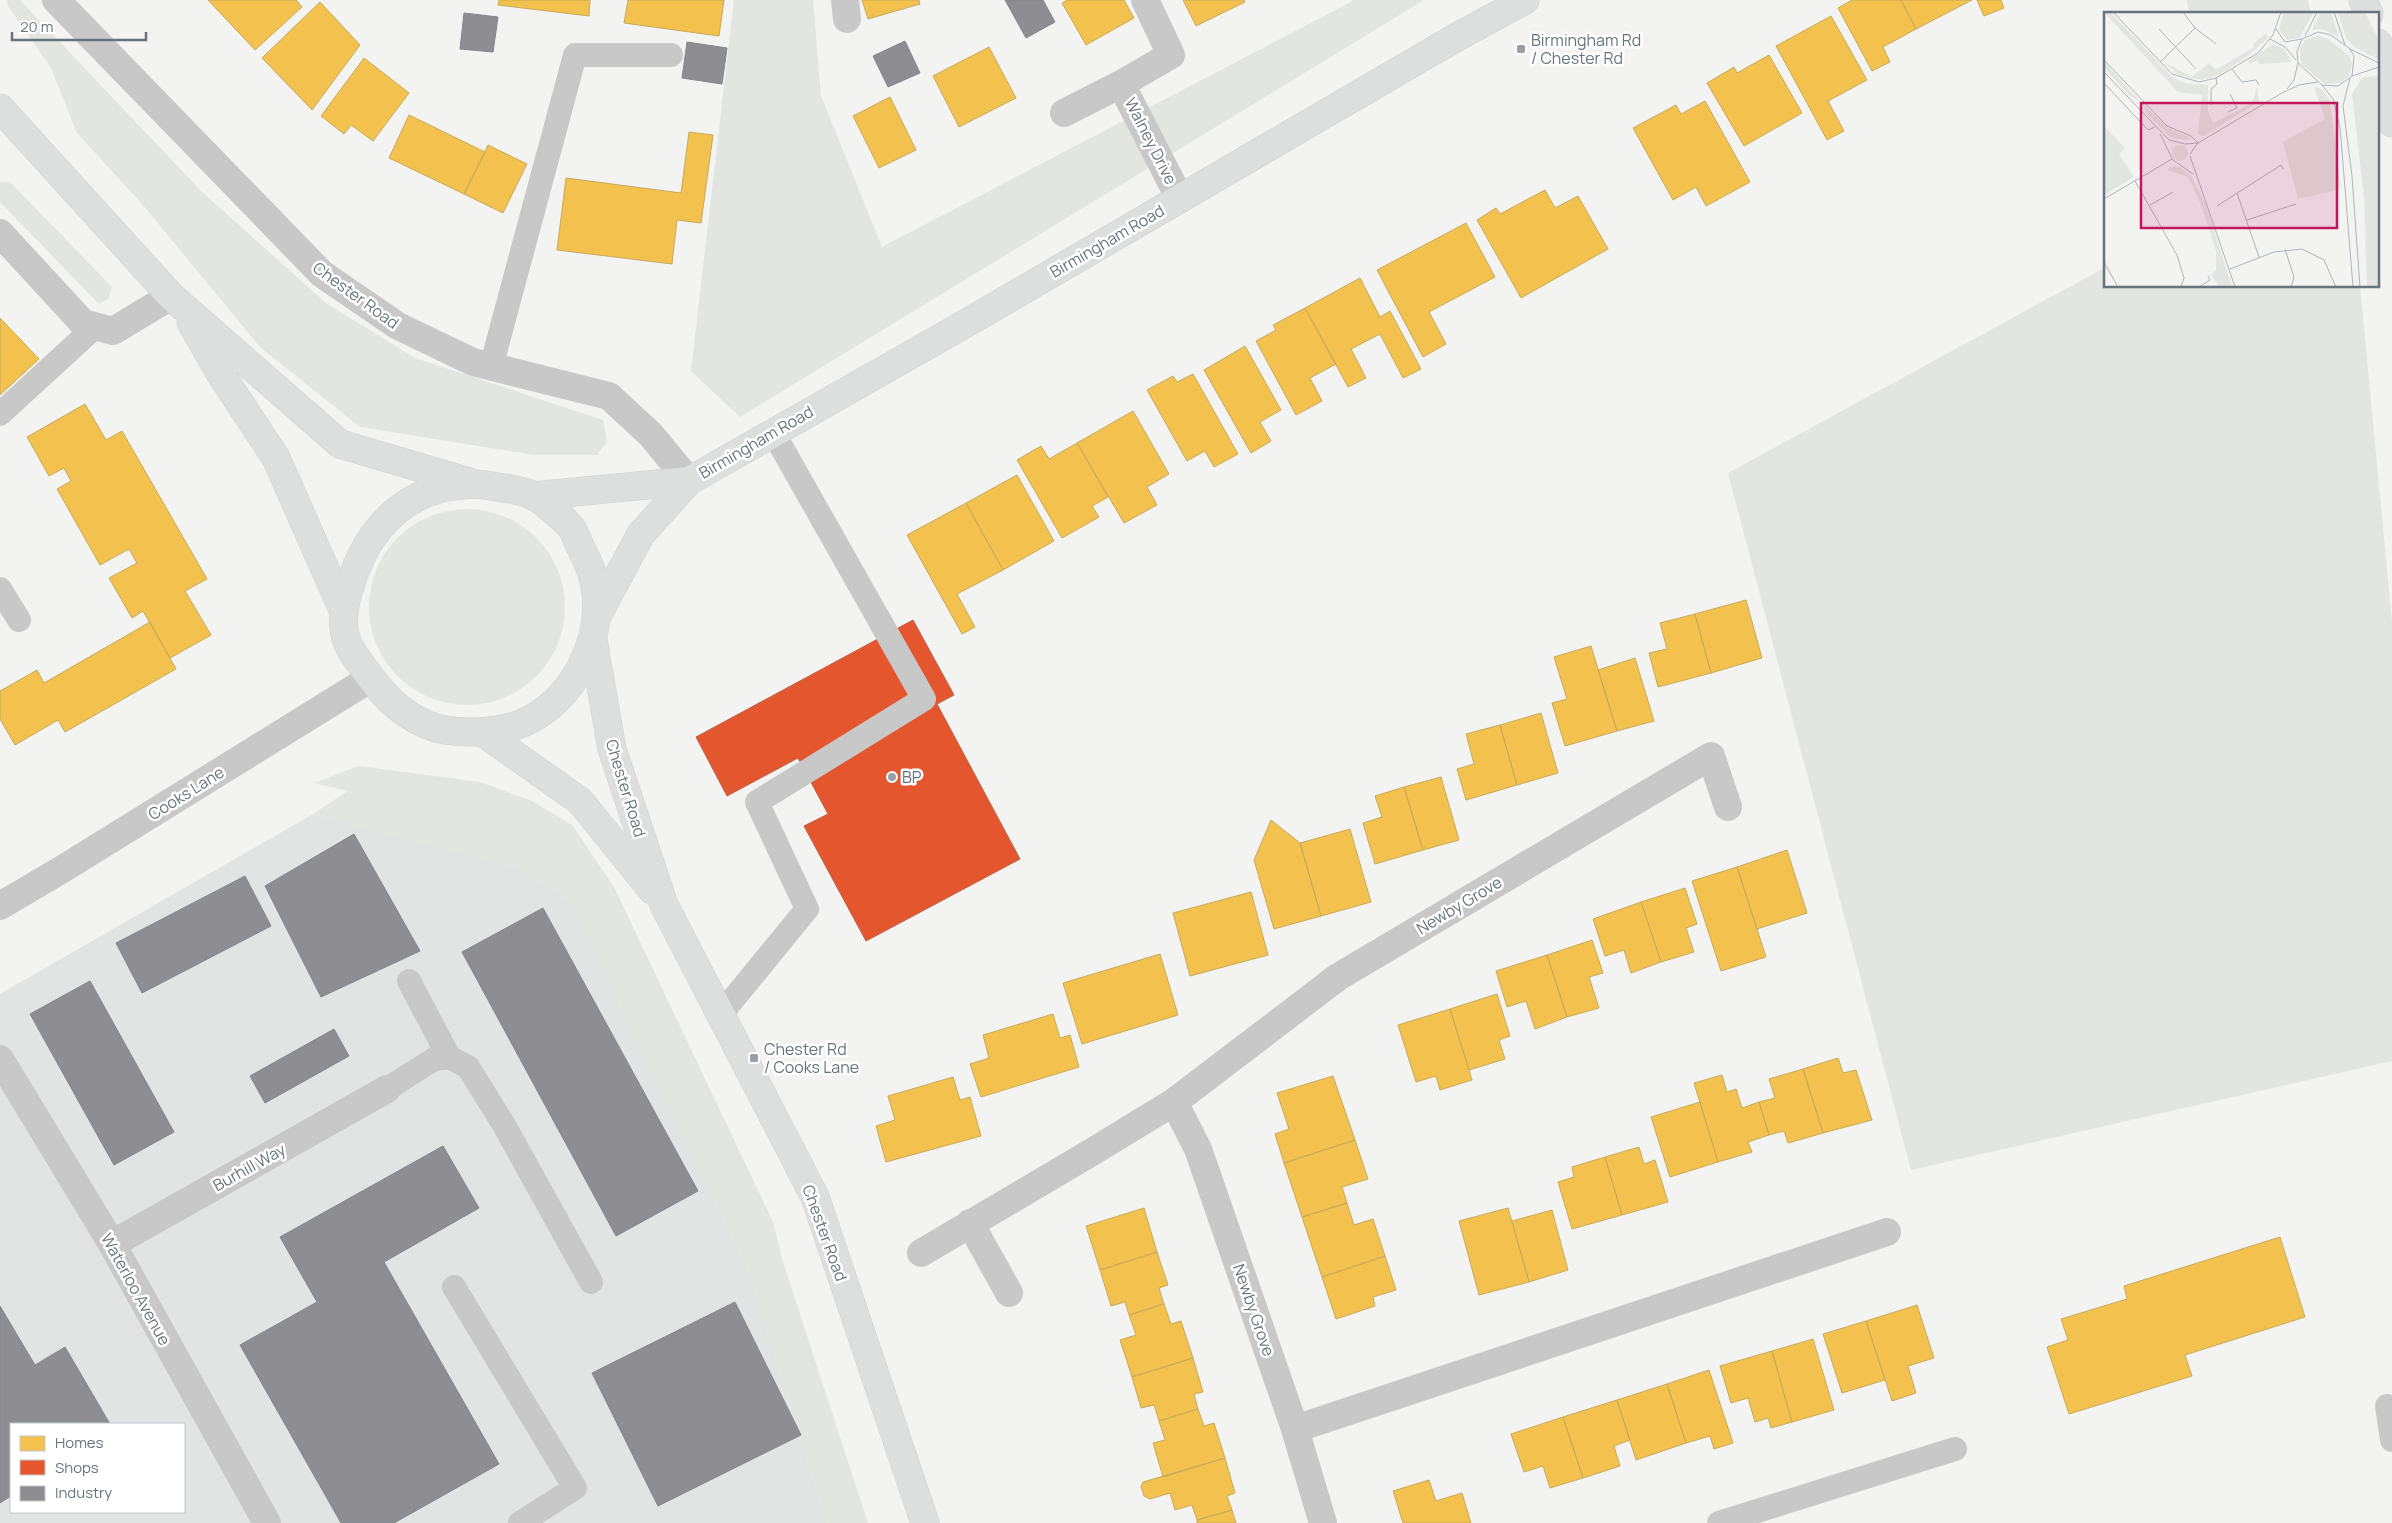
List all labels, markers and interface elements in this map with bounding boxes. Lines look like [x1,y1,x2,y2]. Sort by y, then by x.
scale bar [12,10,146,42]
inset map [2104,12,2380,288]
text: 20 m [20,16,53,37]
place label: Birmingham Rd / Chester Rd [1531,29,1641,69]
marker: Birmingham Rd / Chester Rd [1515,43,1527,55]
street label: Walney Drive [1120,94,1182,188]
street label: Birmingham Road [1046,199,1168,283]
street label: Chester Road [309,256,403,334]
street label: Birmingham Road [695,400,817,484]
street label: Chester Road [601,736,651,840]
street label: Cooks Lane [144,761,228,825]
place label: BP [902,766,922,788]
marker: BP [886,771,898,783]
street label: Newby Grove [1412,871,1506,939]
place label: Chester Rd / Cooks Lane [764,1038,859,1078]
marker: Chester Rd / Cooks Lane [748,1052,760,1064]
street label: Burhill Way [209,1138,290,1196]
street label: Chester Road [797,1182,853,1284]
street label: Waterloo Avenue [96,1229,176,1349]
street label: Newby Grove [1228,1261,1280,1359]
legend [10,1423,185,1513]
text: Homes [55,1432,104,1453]
text: Shops [55,1457,99,1478]
text: Industry [55,1482,112,1503]

